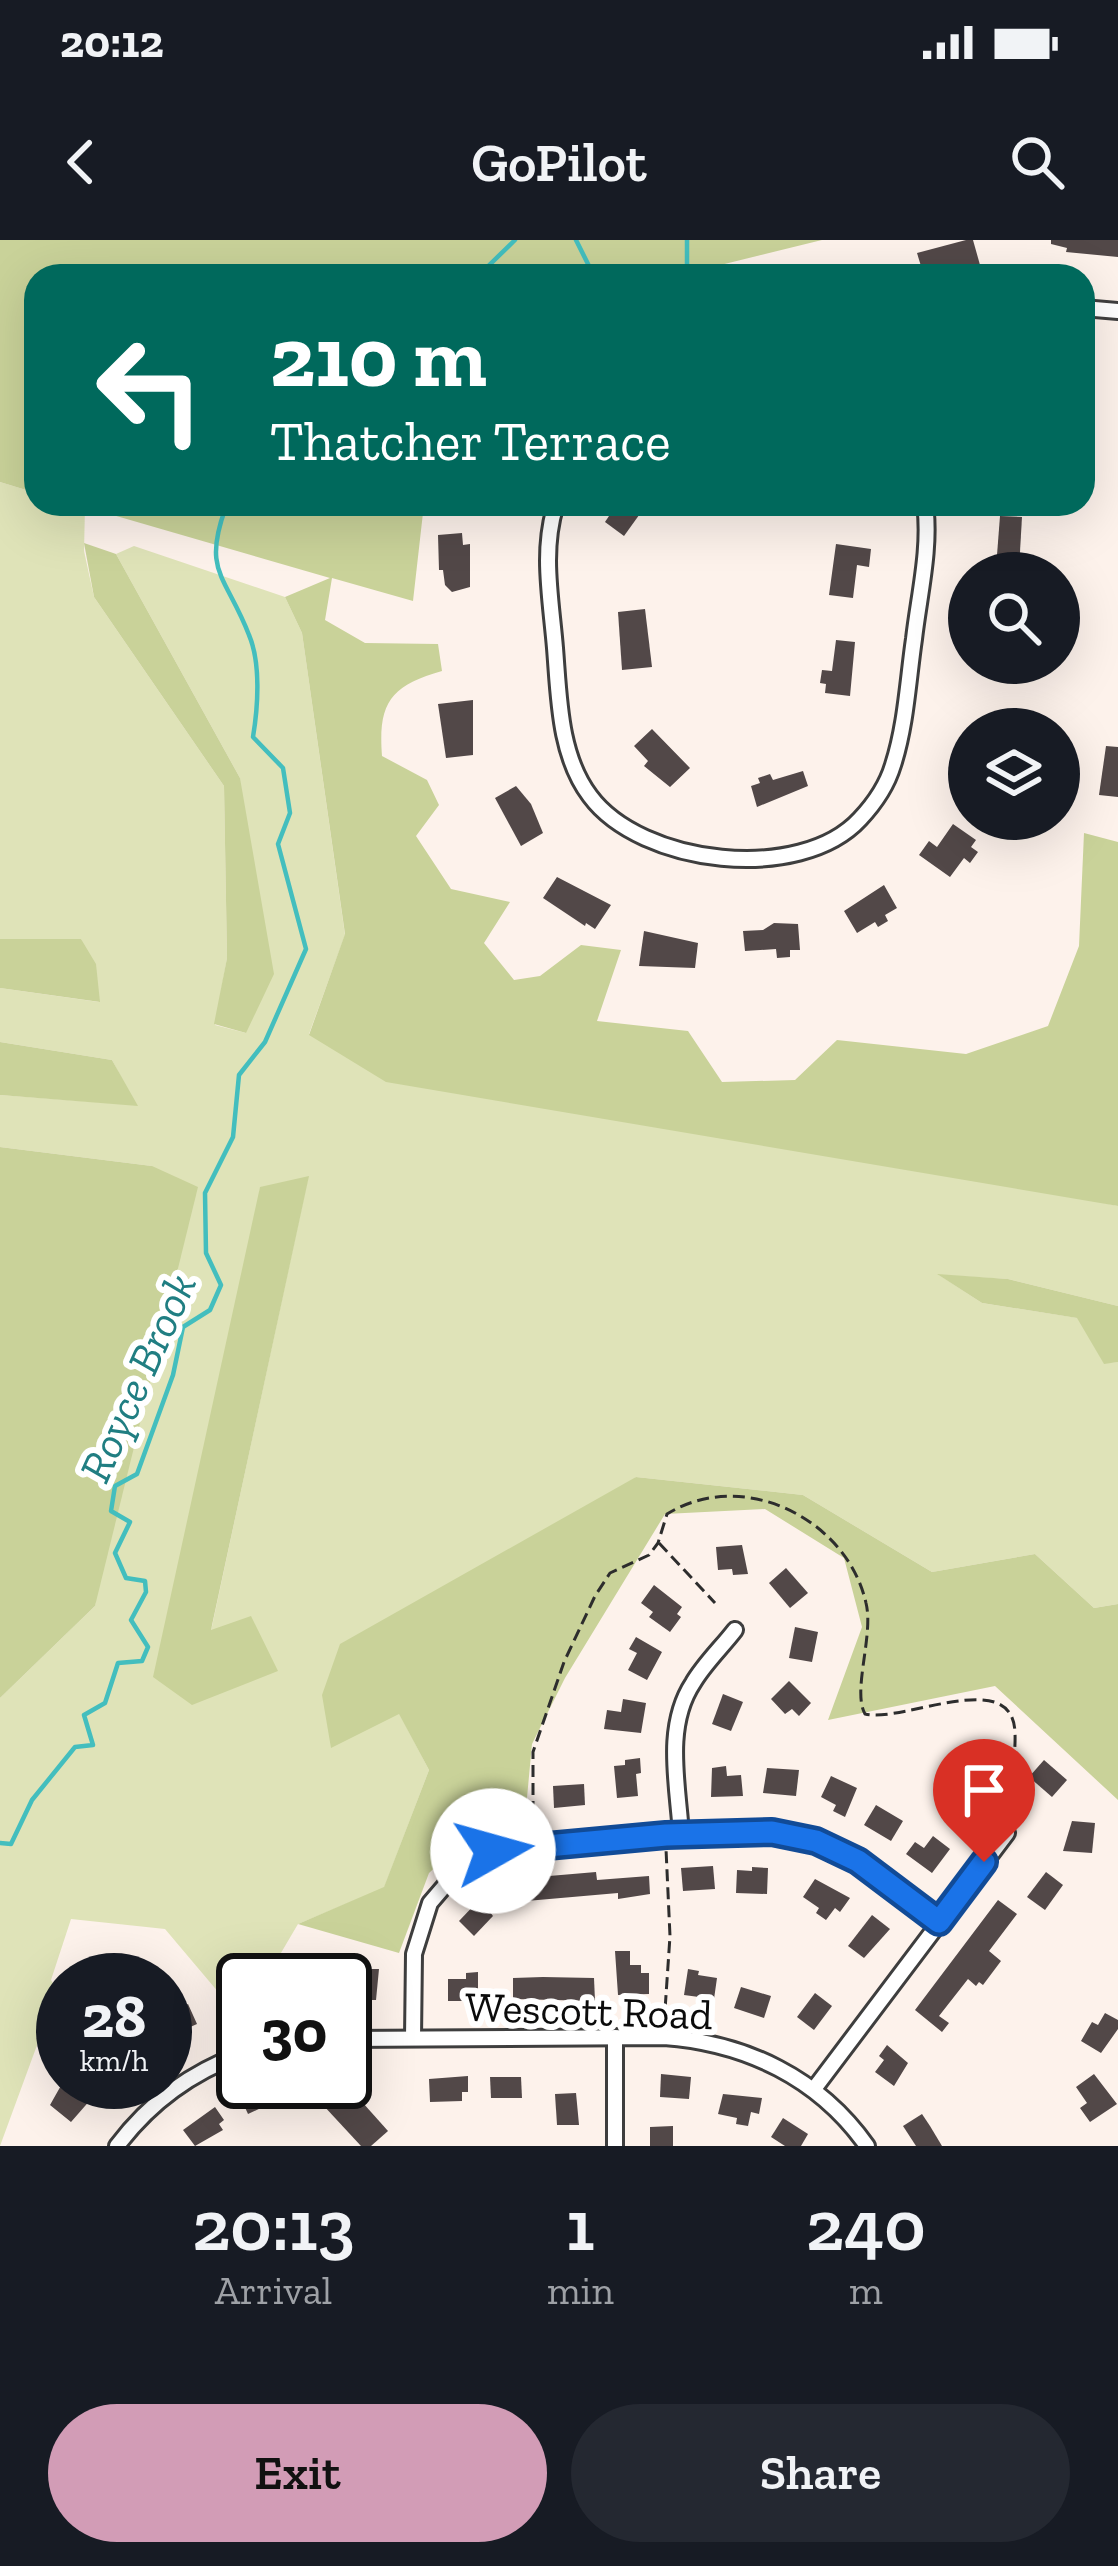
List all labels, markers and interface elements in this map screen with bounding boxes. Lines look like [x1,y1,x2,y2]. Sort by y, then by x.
text: 20:12 [60,15,164,69]
icon: back [48,129,114,195]
icon: search [1004,129,1070,195]
text: GoPilot [471,130,647,195]
text: 210 m [270,307,487,408]
icon: left [72,312,228,468]
text: Thatcher Terrace [270,409,671,474]
map controls [948,552,1080,840]
button: search [948,552,1080,684]
button: layers [948,708,1080,840]
water label: Royce Brook [68,1265,208,1490]
pin [933,1739,1035,1862]
icon: arrive [951,1757,1017,1823]
position arrow [430,1788,556,1914]
speed limit sign: 30 [216,1953,372,2109]
text: 28 [82,1980,146,2052]
street label: Wescott Road [464,1981,713,2040]
text: km/h [80,2043,148,2079]
text: 20:13 [192,2182,355,2268]
text: 1 [566,2182,595,2268]
text: 240 [806,2182,926,2268]
text: Arrival [215,2267,332,2314]
text: min [547,2267,614,2314]
text: m [849,2267,883,2314]
button: Exit [48,2404,547,2542]
button: Share [571,2404,1070,2542]

